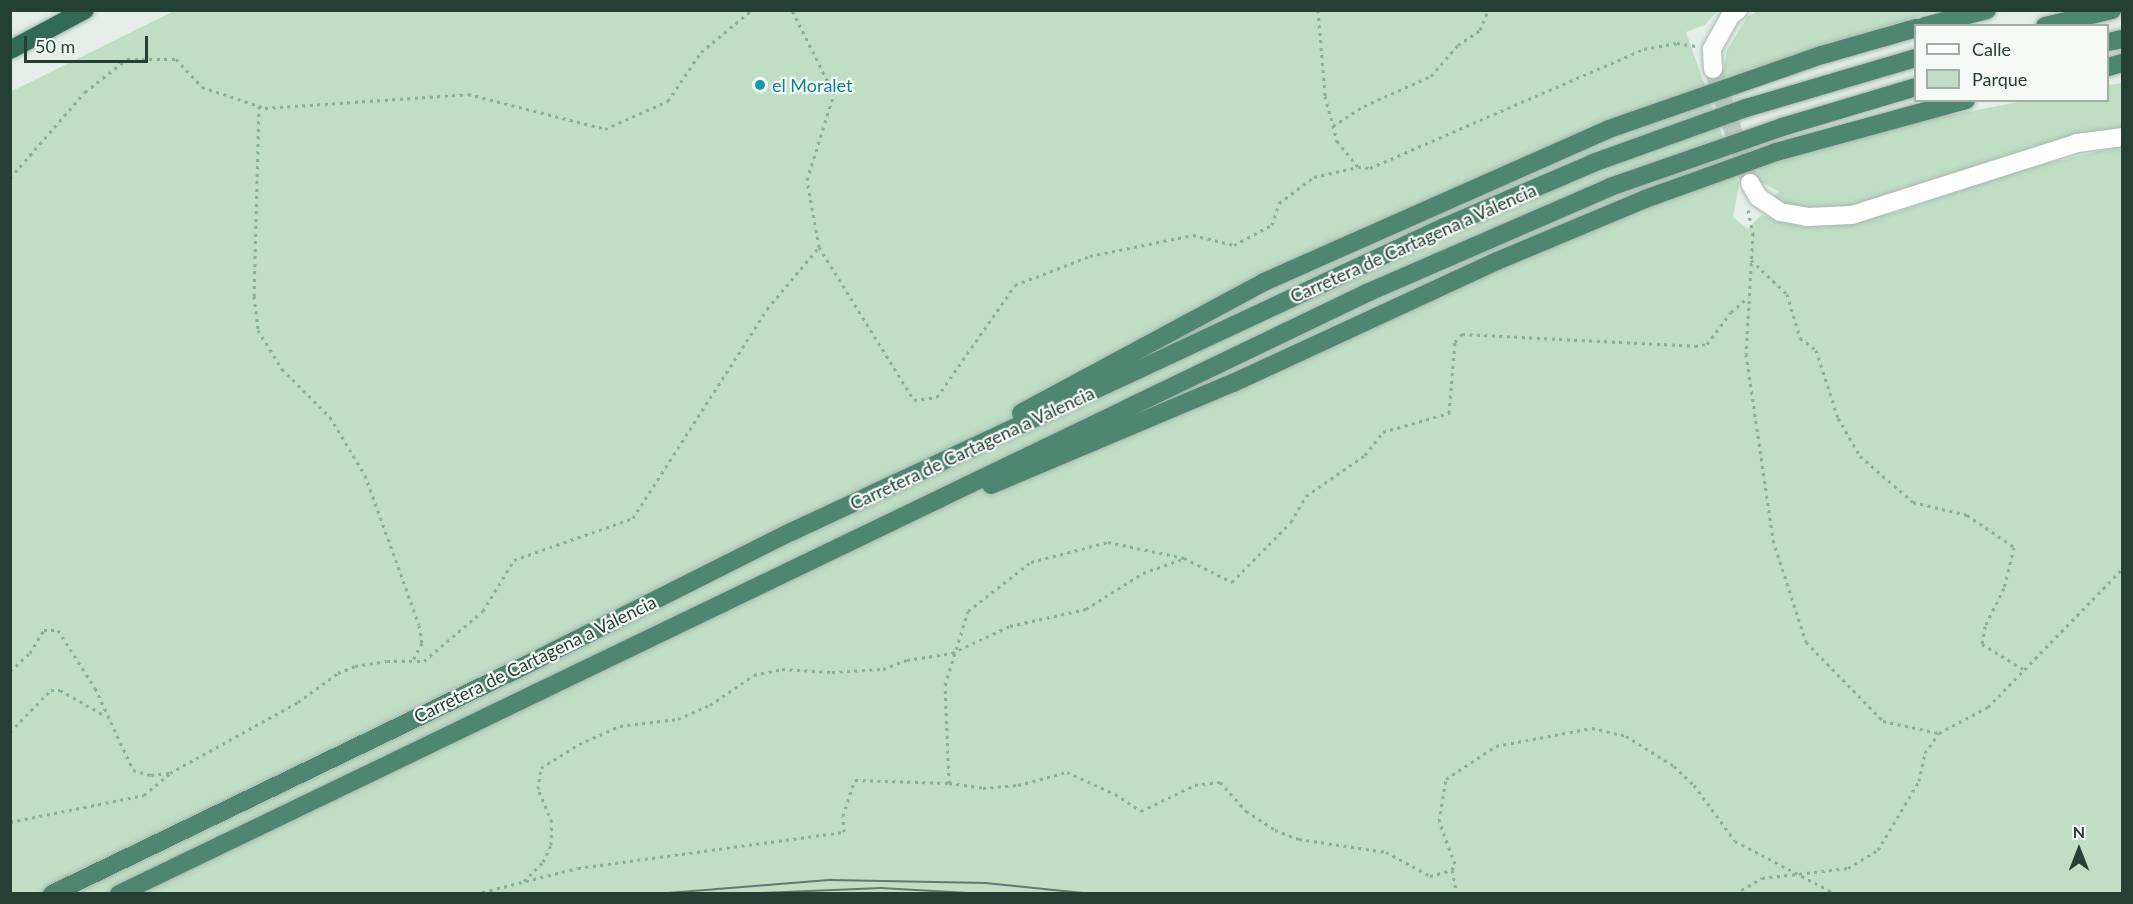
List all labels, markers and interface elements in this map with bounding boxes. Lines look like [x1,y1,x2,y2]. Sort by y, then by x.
scale bar [27,24,152,62]
legend [1914,24,2109,102]
text: 50 m [35,35,75,57]
text: Calle [1972,38,2011,60]
text: Parque [1972,68,2027,90]
place label: el Moralet [772,74,852,96]
marker: el Moralet [753,78,767,92]
street label: Carretera de Cartagena a Valencia [1286,179,1540,307]
street label: Carretera de Cartagena a Valencia [846,382,1098,514]
street label: Carretera de Cartagena a Valencia [410,591,660,727]
north arrow [2049,820,2109,880]
text: N [2073,822,2085,841]

